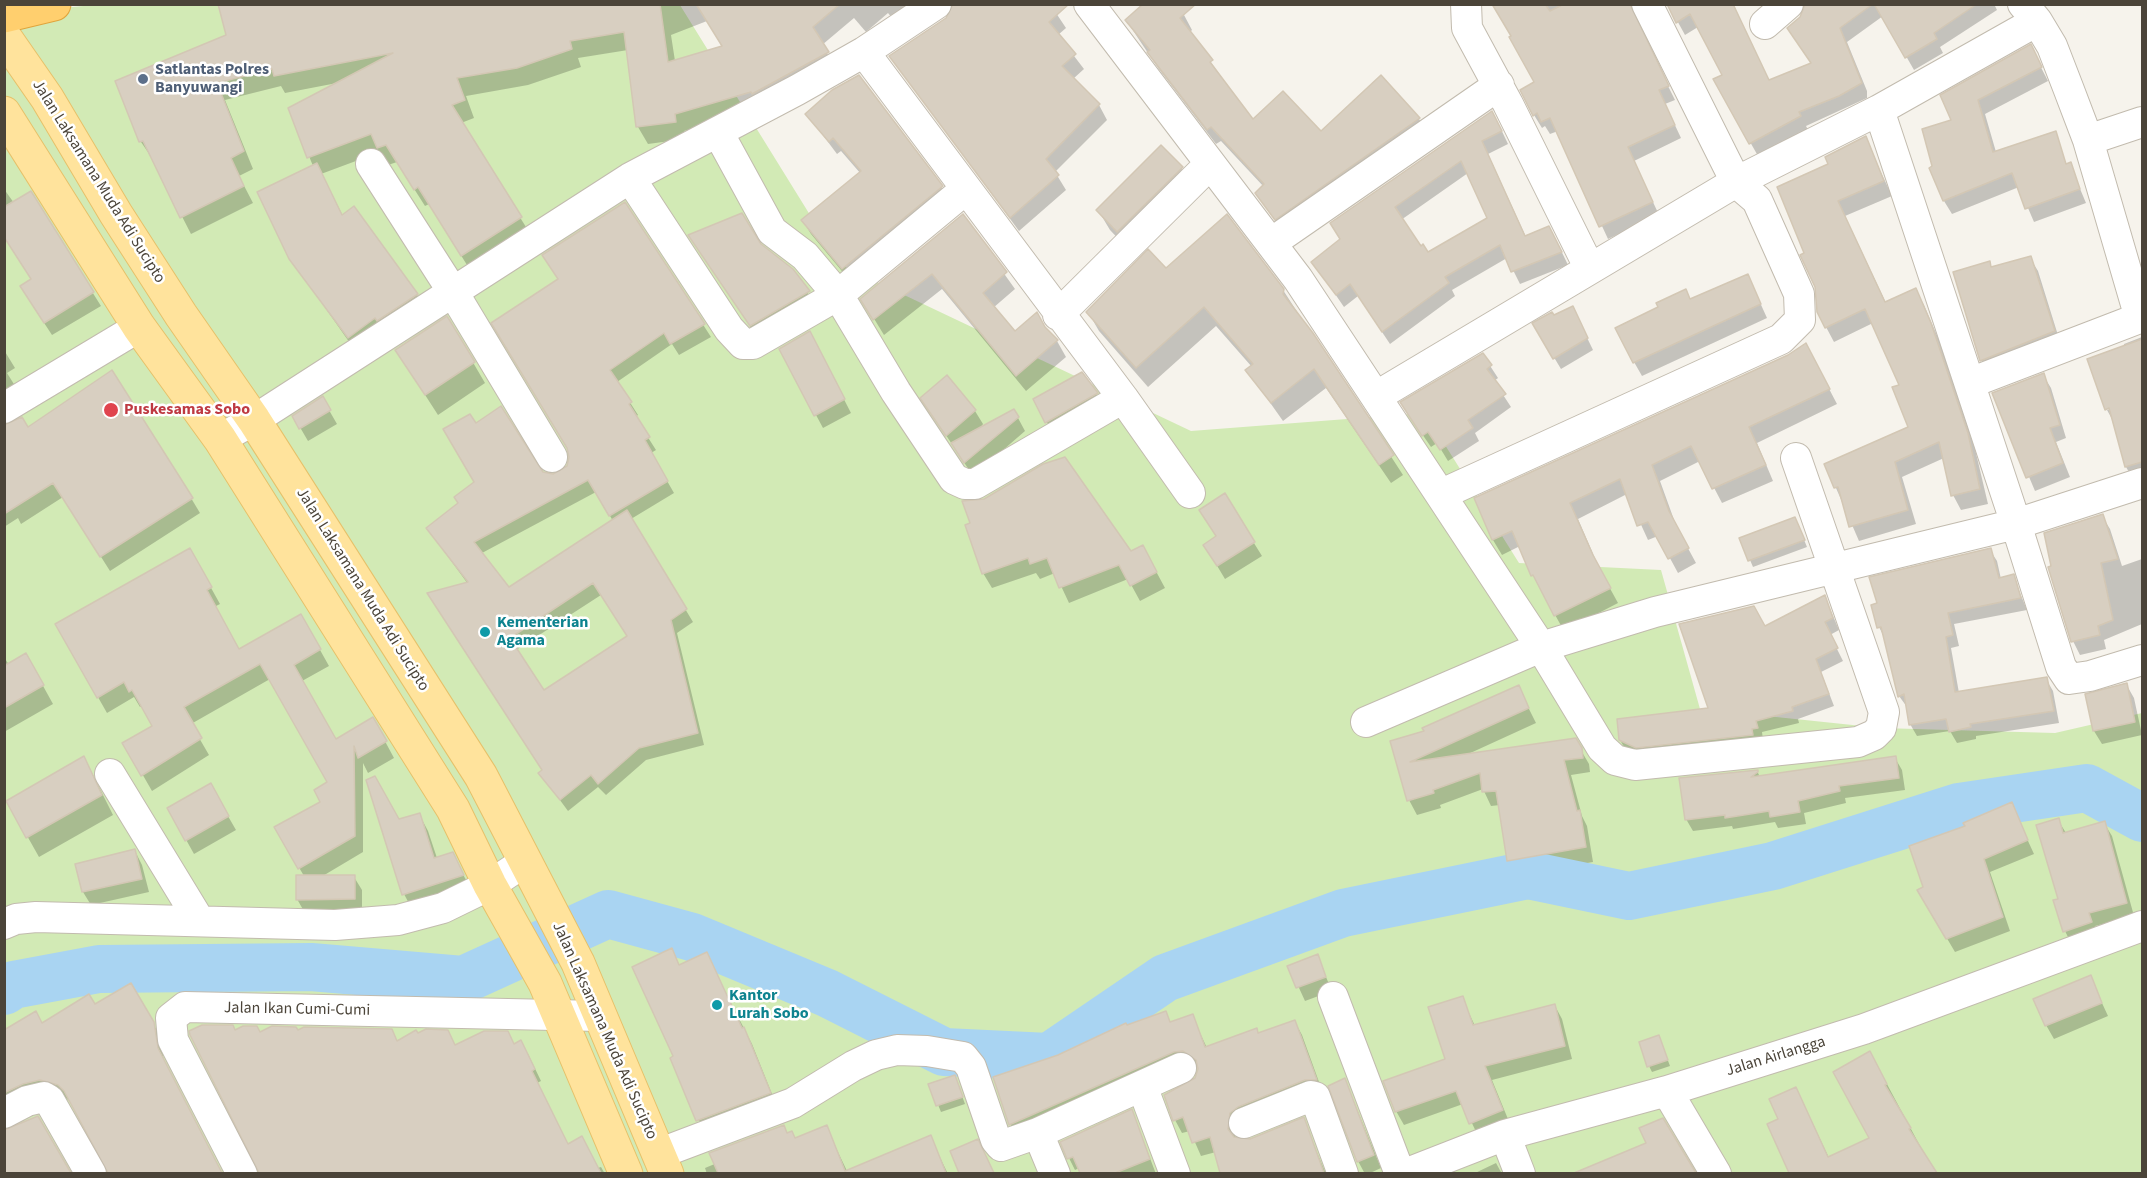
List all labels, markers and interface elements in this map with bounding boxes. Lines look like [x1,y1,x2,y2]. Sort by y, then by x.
place label: Satlantas Polres Banyuwangi [155,60,269,98]
marker: Satlantas Polres Banyuwangi [136,72,150,86]
street label: Jalan Laksamana Muda Adi Sucipto [27,77,169,287]
place label: Puskesamas Sobo [124,400,250,420]
marker: Puskesamas Sobo [102,401,120,419]
street label: Jalan Laksamana Muda Adi Sucipto [291,485,433,695]
place label: Kementerian Agama [497,613,588,651]
marker: Kementerian Agama [478,625,492,639]
street label: Jalan Laksamana Muda Adi Sucipto [547,919,661,1143]
place label: Kantor Lurah Sobo [729,986,809,1024]
marker: Kantor Lurah Sobo [710,998,724,1012]
street label: Jalan Ikan Cumi-Cumi [224,999,370,1021]
street label: Jalan Airlangga [1724,1033,1828,1081]

